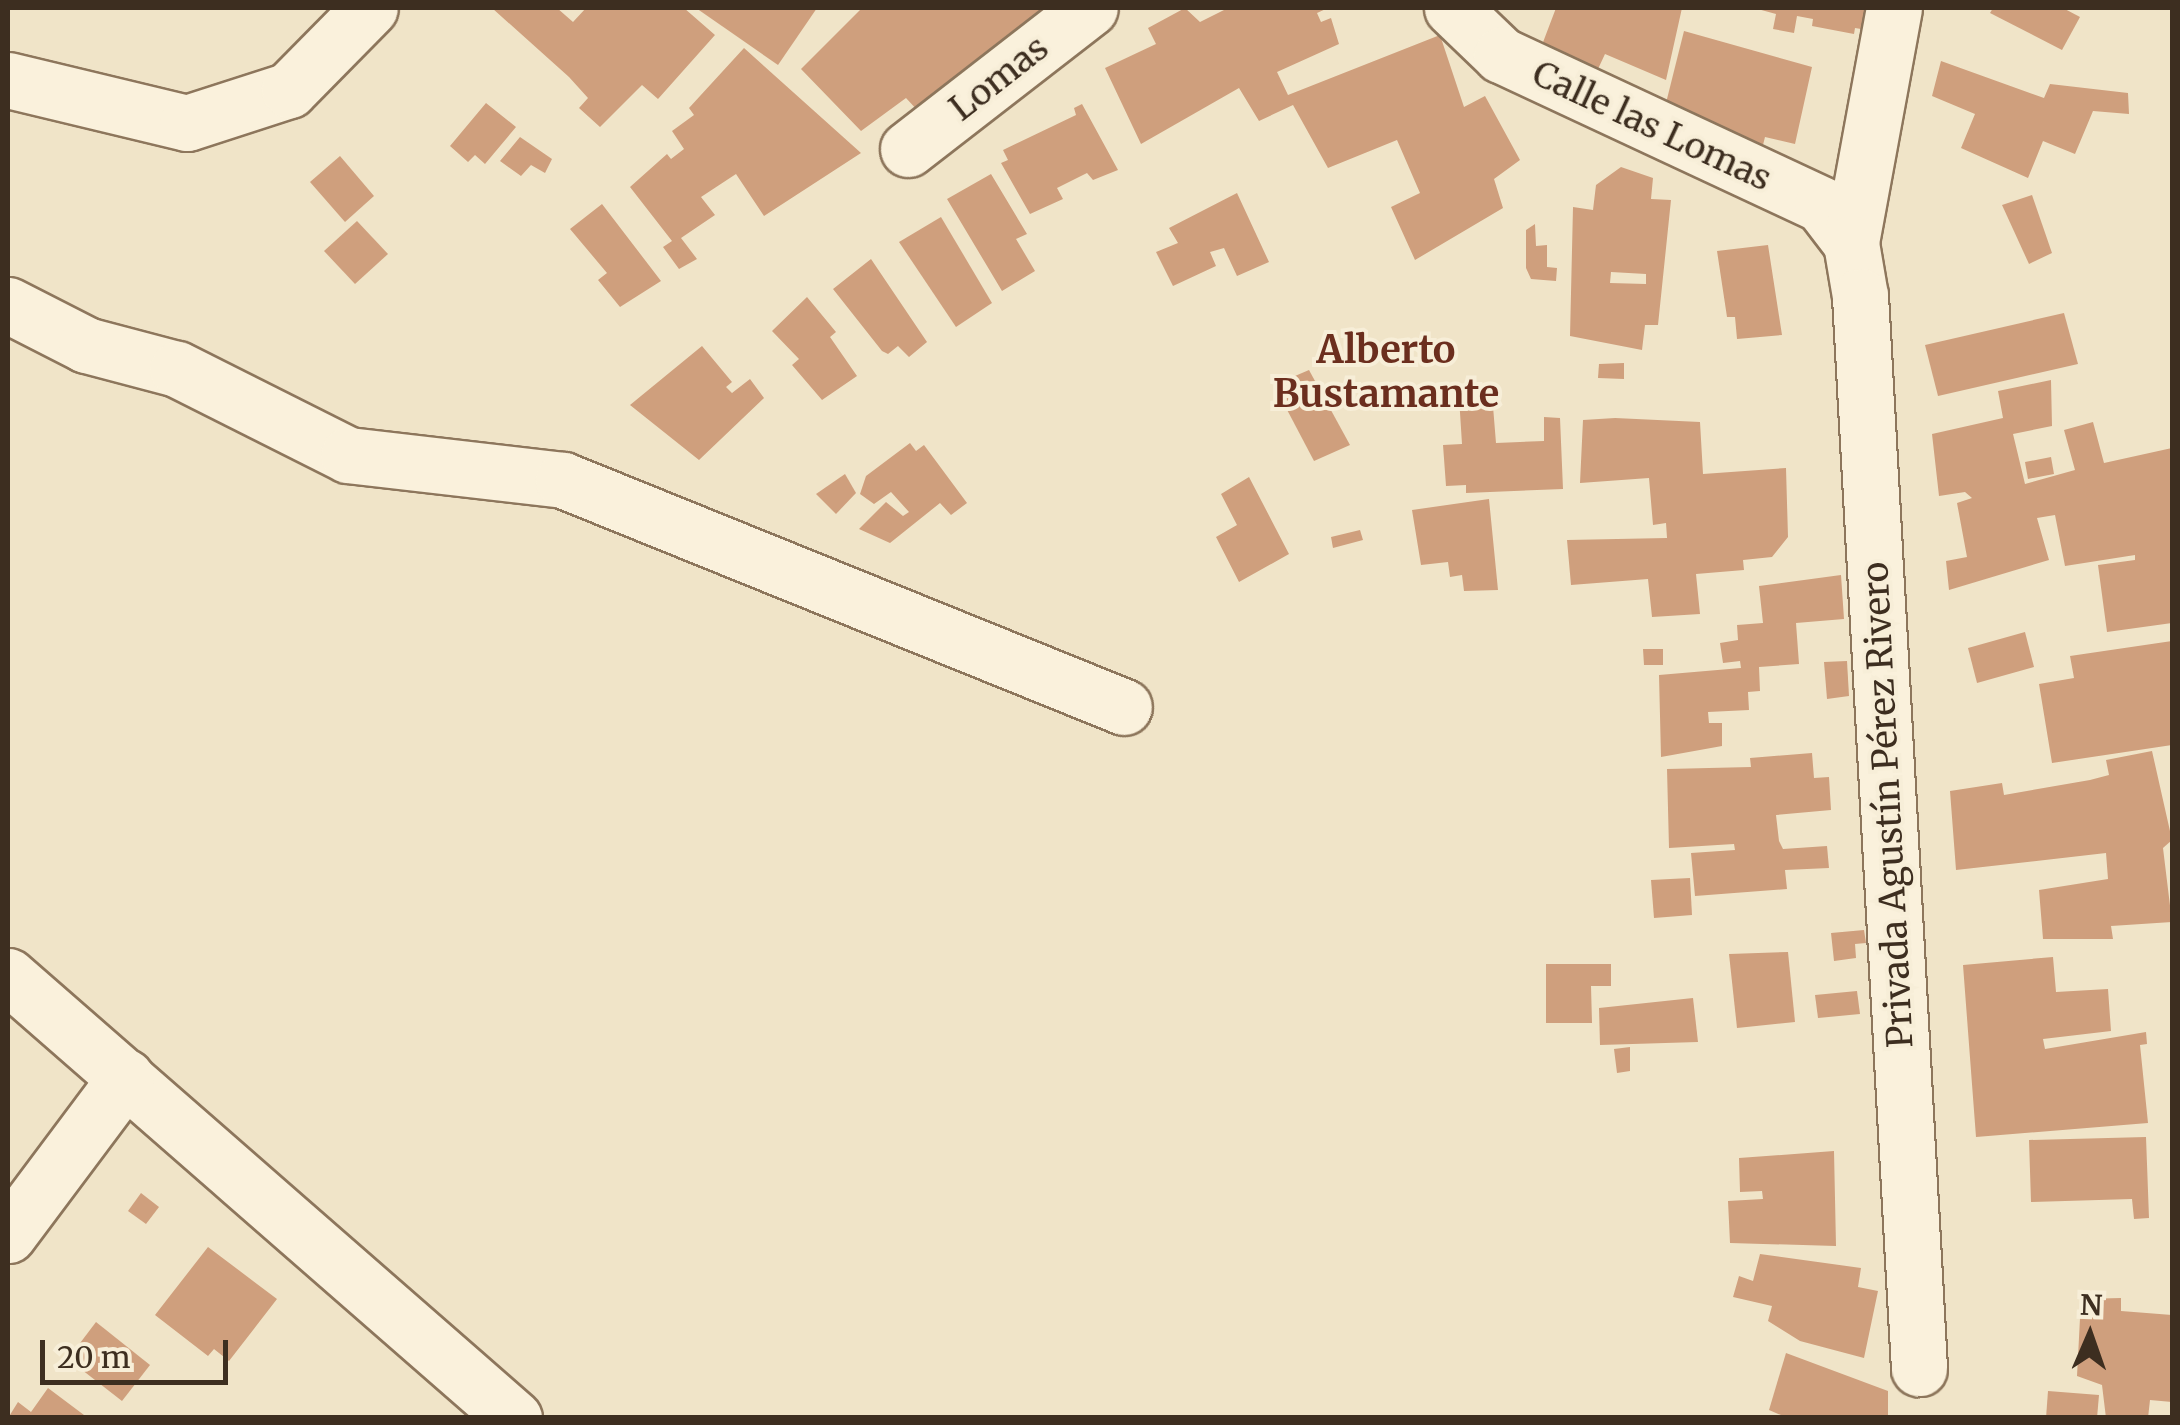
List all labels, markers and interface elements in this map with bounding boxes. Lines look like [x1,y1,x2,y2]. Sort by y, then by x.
street label: Lomas [941,27,1057,129]
street label: Calle las Lomas [1526,52,1778,200]
district label: Alberto Bustamante [1273,327,1499,416]
street label: Privada Agustín Pérez Rivero [1854,561,1922,1049]
north arrow [2040,1285,2140,1385]
text: N [2079,1287,2103,1323]
scale bar [45,1320,232,1382]
text: 20 m [57,1338,130,1376]

